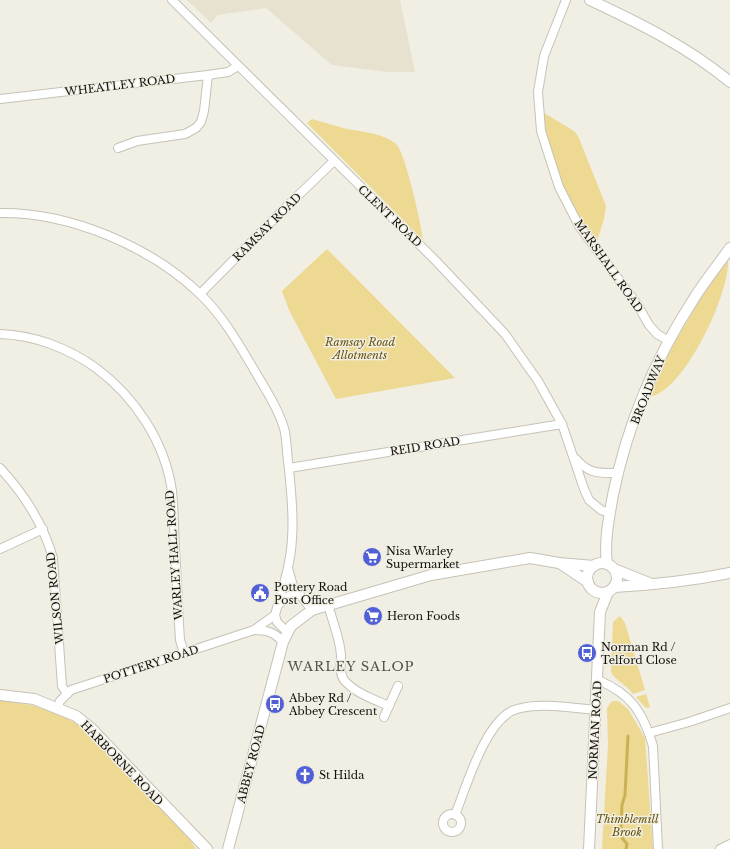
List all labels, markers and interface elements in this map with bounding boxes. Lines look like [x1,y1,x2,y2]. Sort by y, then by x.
street label: WHEATLEY ROAD [63,71,176,99]
street label: CLENT ROAD [355,182,425,250]
street label: RAMSAY ROAD [230,190,304,264]
street label: MARSHALL ROAD [572,217,647,315]
park label: Ramsay Road Allotments [324,335,395,362]
street label: BROADWAY [628,353,668,426]
street label: REID ROAD [389,434,461,458]
street label: WARLEY HALL ROAD [162,489,186,621]
place label: Nisa Warley Supermarket [386,544,460,571]
supermarket icon: Nisa Warley Supermarket [361,546,383,568]
street label: WILSON ROAD [43,551,67,646]
place label: Pottery Road Post Office [274,580,348,607]
public building icon: Pottery Road Post Office [249,582,271,604]
supermarket icon: Heron Foods [362,605,384,627]
place label: Heron Foods [387,609,460,623]
place label: Norman Rd / Telford Close [601,640,677,667]
street label: POTTERY ROAD [102,642,201,686]
bus stop icon: Norman Rd / Telford Close [576,642,598,664]
district label: WARLEY SALOP [287,658,414,675]
street label: NORMAN ROAD [585,680,605,780]
place label: Abbey Rd / Abbey Crescent [288,691,378,718]
bus stop icon: Abbey Rd / Abbey Crescent [264,693,286,715]
street label: HARBORNE ROAD [78,718,166,809]
street label: ABBEY ROAD [234,723,268,806]
church icon: St Hilda [294,764,316,786]
place label: St Hilda [319,768,365,782]
park label: Thimblemill Brook [596,812,659,839]

